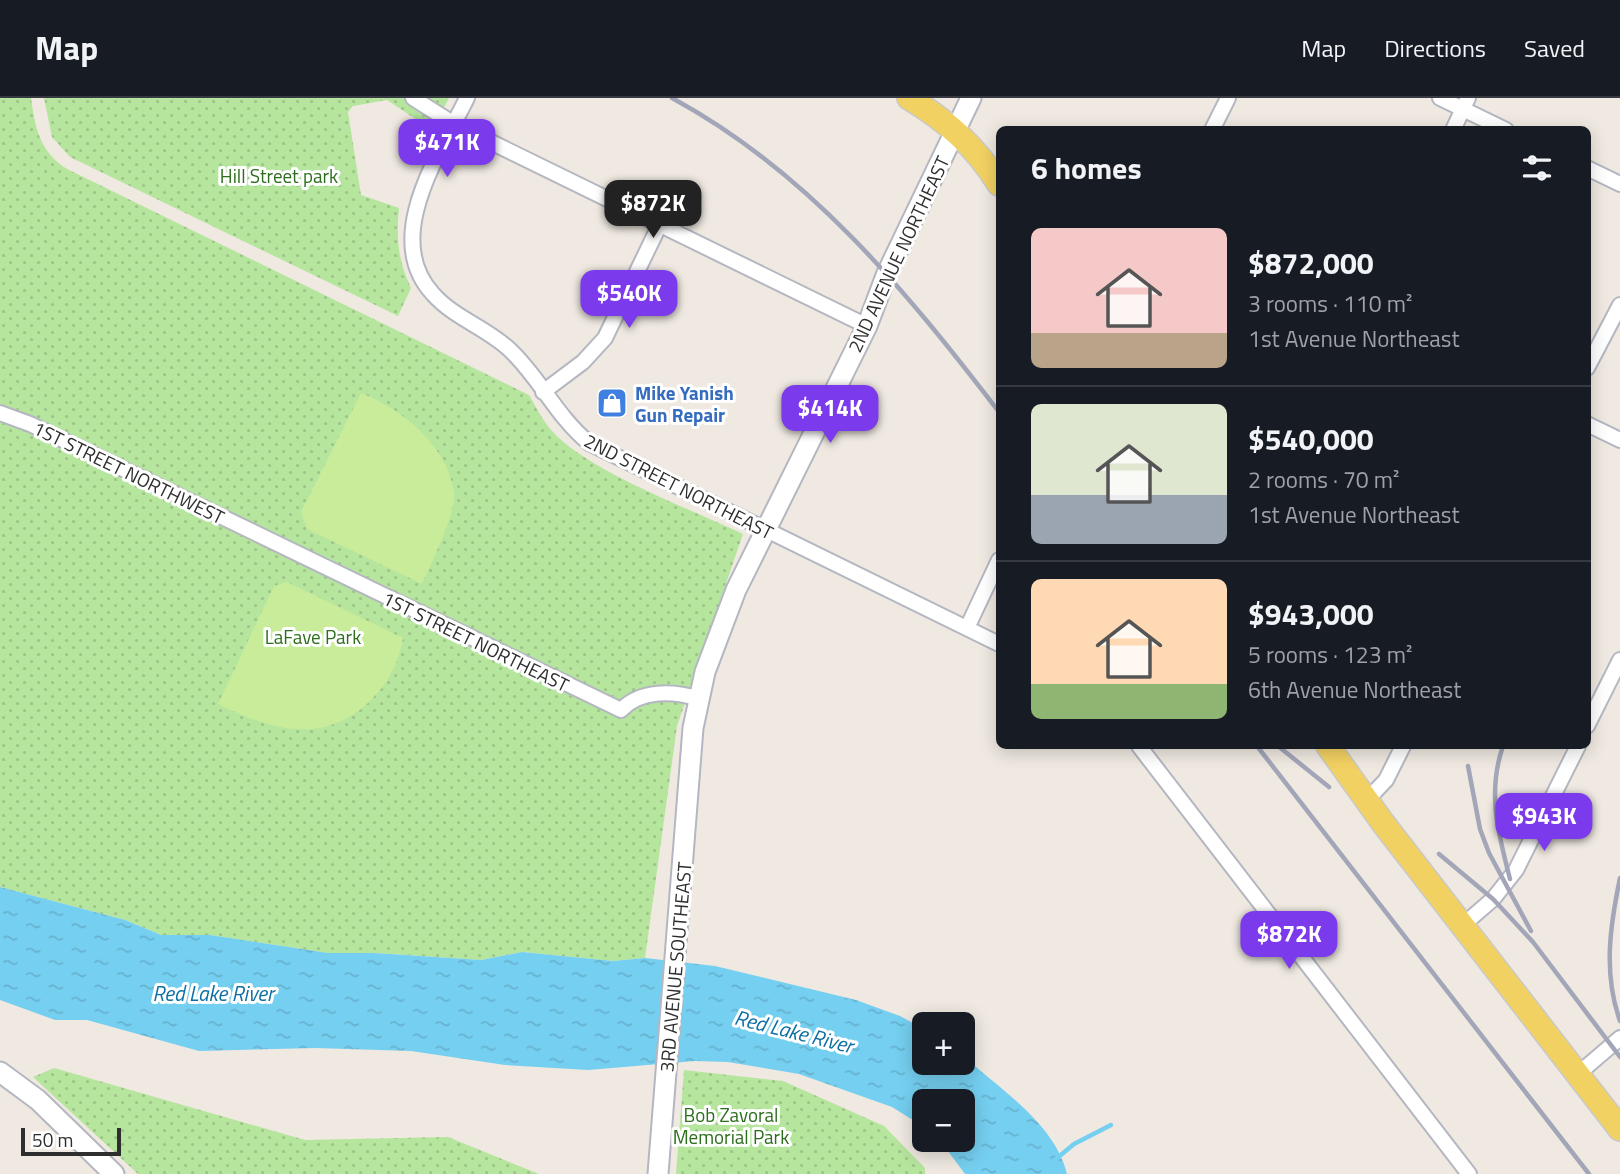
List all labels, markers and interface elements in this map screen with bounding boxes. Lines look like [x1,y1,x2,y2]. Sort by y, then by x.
text: Map [35,23,98,73]
text: Map [1301,30,1346,66]
text: Directions [1384,30,1486,66]
text: Saved [1524,30,1585,66]
pin: $471K [398,120,496,179]
text: $471K [414,124,480,159]
text: 6 homes [1031,145,1142,191]
icon: filters [1518,149,1556,187]
street label: 2ND AVENUE NORTHEAST [840,151,956,357]
park label: Hill Street park [220,161,338,190]
pin: $872K [604,180,702,240]
text: $872K [620,185,686,220]
text: $872,000 [1248,240,1374,286]
icon: home [1087,256,1171,340]
pin: $540K [580,271,678,330]
text: $540K [596,275,662,310]
text: 3 rooms · 110 m² [1248,286,1412,321]
text: 1st Avenue Northeast [1248,321,1460,356]
place label: Mike Yanish Gun Repair [635,378,734,429]
shop icon: Mike Yanish Gun Repair [595,386,629,420]
pin: $414K [781,386,879,445]
text: $414K [797,390,863,425]
street label: 1ST STREET NORTHWEST [28,413,230,531]
text: $540,000 [1248,416,1374,462]
street label: 2ND STREET NORTHEAST [579,426,779,546]
icon: home [1087,432,1171,516]
text: 2 rooms · 70 m² [1248,462,1399,497]
text: 1st Avenue Northeast [1248,497,1460,532]
street label: 1ST STREET NORTHEAST [378,583,574,699]
text: $943,000 [1248,591,1374,637]
icon: home [1087,607,1171,691]
park label: LaFave Park [265,622,361,651]
text: 5 rooms · 123 m² [1248,637,1412,672]
text: 6th Avenue Northeast [1248,672,1461,707]
pin: $943K [1495,794,1593,853]
text: $943K [1511,798,1577,833]
street label: 3RD AVENUE SOUTHEAST [651,861,699,1073]
pin: $872K [1240,912,1338,971]
text: $872K [1256,916,1322,951]
water label: Red Lake River [152,977,276,1009]
water label: Red Lake River [731,1001,859,1062]
map controls [912,1012,975,1152]
button: + [912,1012,975,1075]
button: − [912,1089,975,1152]
park label: Bob Zavoral Memorial Park [673,1100,789,1151]
scale bar [21,1125,121,1157]
text: 50 m [32,1125,73,1154]

